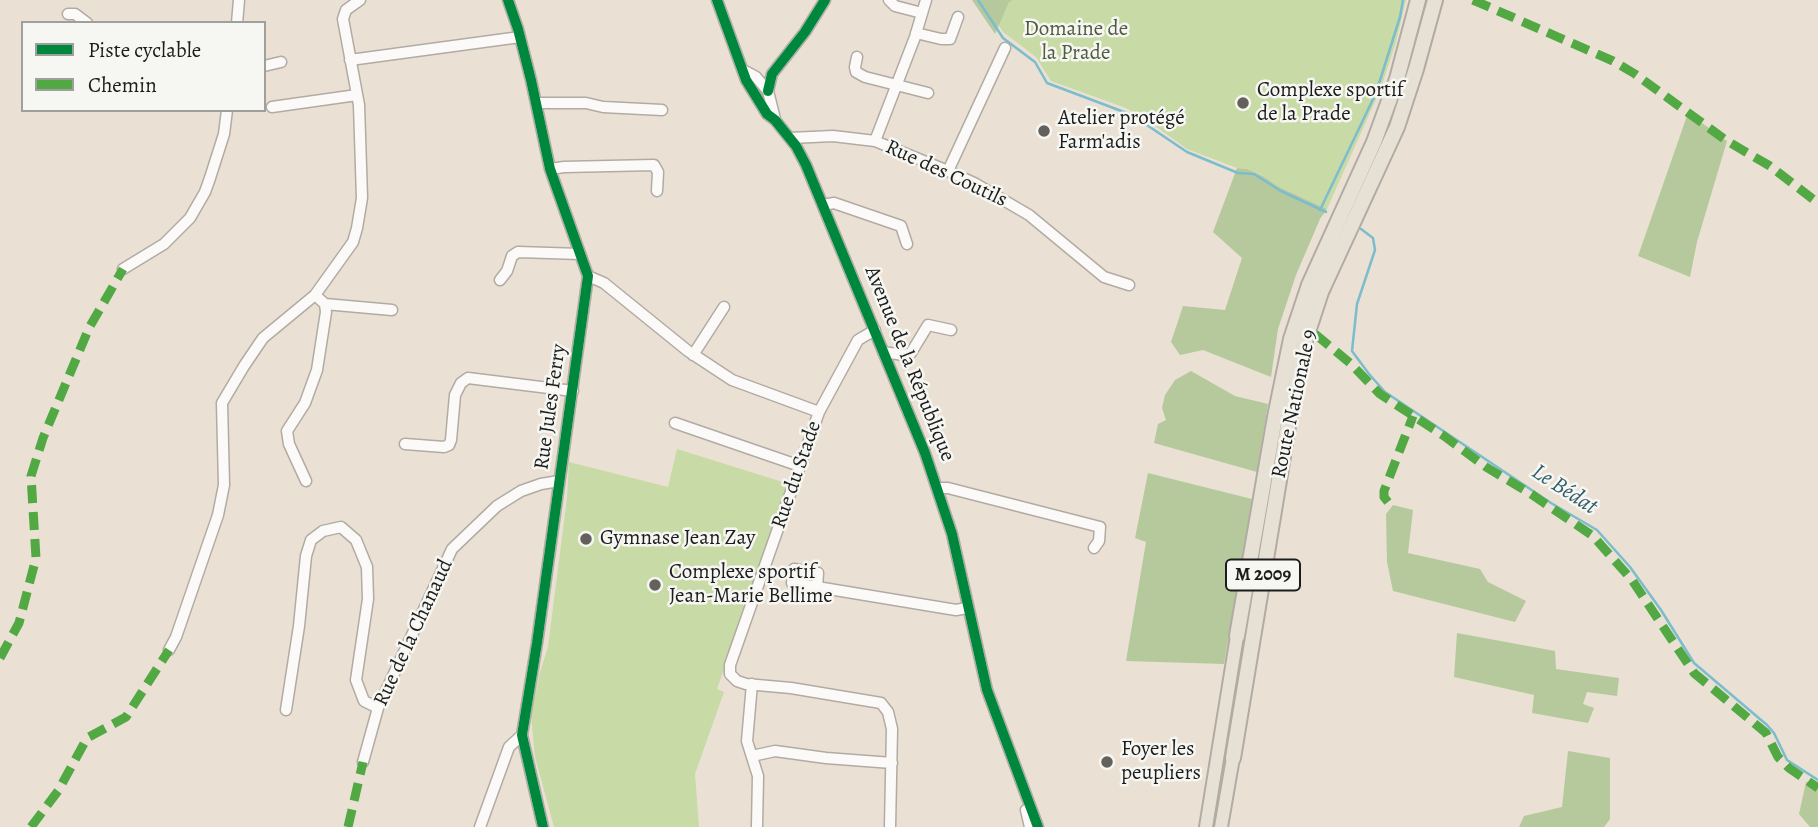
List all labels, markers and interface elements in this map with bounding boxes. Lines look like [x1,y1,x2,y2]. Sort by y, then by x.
park label: Domaine de la Prade [1024,17,1128,67]
legend [21,21,266,112]
text: Piste cyclable [88,36,201,64]
text: Chemin [88,71,157,99]
place label: Complexe sportif de la Prade [1257,78,1404,128]
marker: Complexe sportif de la Prade [1235,95,1251,111]
place label: Atelier protégé Farm'adis [1058,106,1185,156]
marker: Atelier protégé Farm'adis [1036,123,1052,139]
street label: Rue des Coutils [881,135,1011,213]
street label: Avenue de la République [858,263,960,465]
street label: Route Nationale 9 [1267,327,1323,481]
street label: Rue Jules Ferry [530,342,572,472]
street label: Rue du Stade [767,418,827,532]
water label: Le Bédat [1526,459,1602,521]
place label: Gymnase Jean Zay [600,526,755,552]
marker: Gymnase Jean Zay [578,531,594,547]
street label: Rue de la Chanaud [369,556,459,710]
place label: Complexe sportif Jean-Marie Bellime [669,560,833,610]
road number: M 2009 [1226,560,1300,590]
marker: Complexe sportif Jean-Marie Bellime [647,577,663,593]
place label: Foyer les peupliers [1121,737,1201,787]
marker: Foyer les peupliers [1099,754,1115,770]

